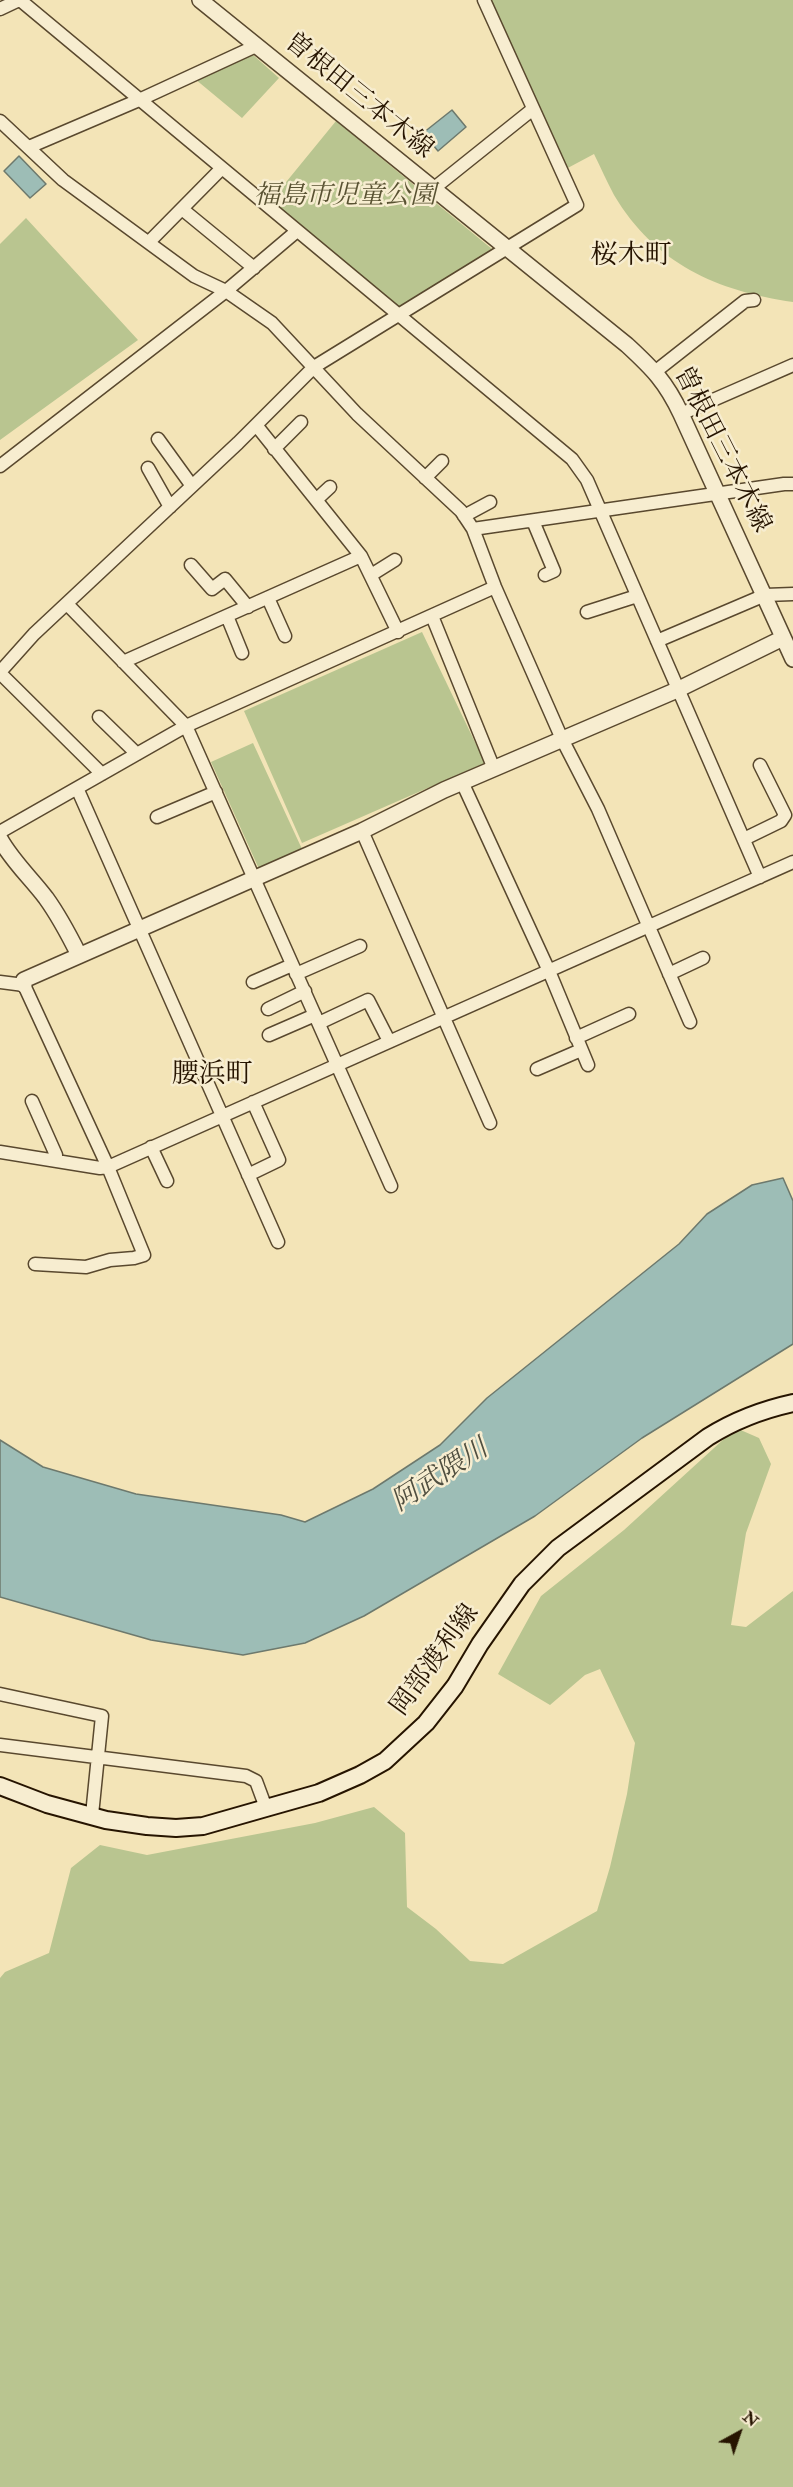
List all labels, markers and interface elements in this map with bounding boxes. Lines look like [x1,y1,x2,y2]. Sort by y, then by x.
street label: 曽根田三本木線 [277,28,439,166]
park label: 福島市児童公園 [254,181,436,213]
district label: 桜木町 [591,241,671,273]
street label: 曽根田三本木線 [666,362,776,538]
district label: 腰浜町 [172,1060,252,1092]
water label: 阿武隈川 [387,1434,495,1520]
street label: 岡部渡利線 [385,1599,487,1723]
north arrow [709,2403,769,2463]
text: N [739,2407,762,2431]

